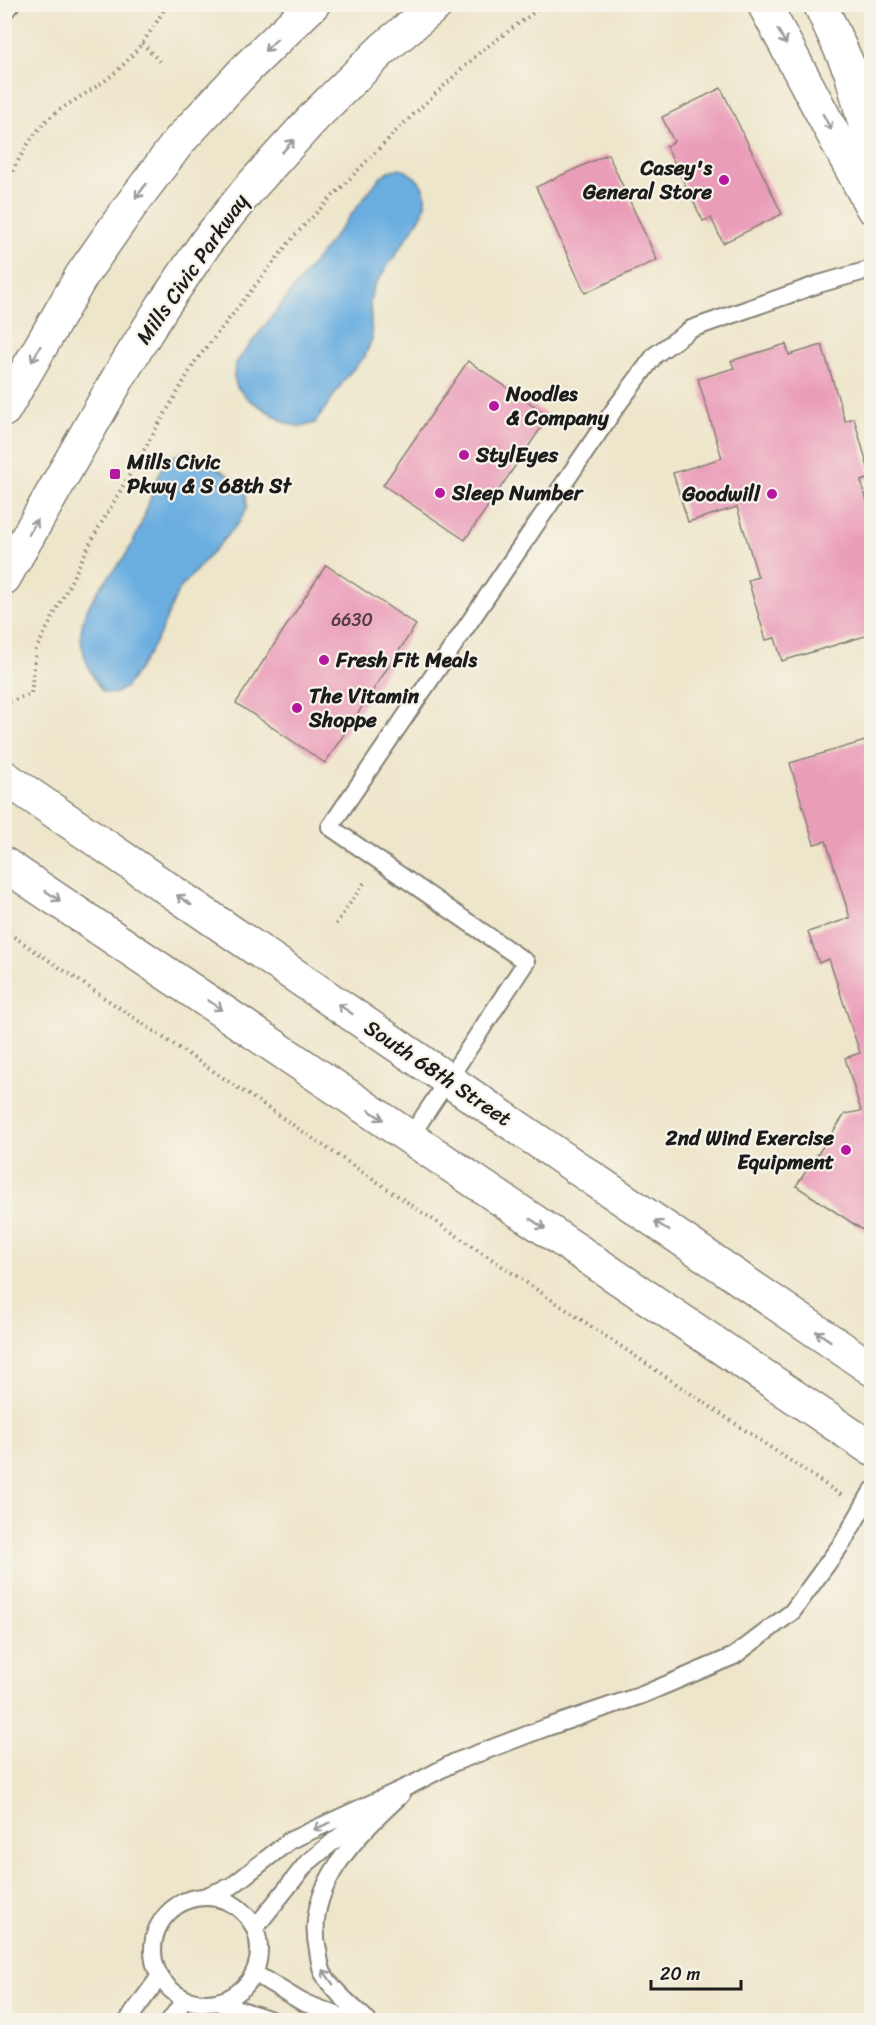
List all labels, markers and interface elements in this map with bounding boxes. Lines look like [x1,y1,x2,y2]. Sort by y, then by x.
one-way arrow [776,28,788,45]
one-way arrow [263,38,278,52]
one-way arrow [822,112,833,130]
one-way arrow [281,139,295,154]
place label: Casey's General Store [582,149,712,211]
marker: Casey's General Store [717,173,731,187]
one-way arrow [135,182,148,198]
street label: Mills Civic Parkway [126,185,259,353]
one-way arrow [30,345,41,363]
place label: Noodles & Company [505,375,610,437]
marker: Noodles & Company [487,399,501,413]
place label: StylEyes [475,436,559,474]
place label: Mills Civic Pkwy & S 68th St [126,443,292,505]
marker: StylEyes [457,448,471,462]
marker: Mills Civic Pkwy & S 68th St [108,467,122,481]
place label: Sleep Number [451,474,585,512]
place label: Goodwill [681,475,761,513]
marker: Sleep Number [433,486,447,500]
marker: Goodwill [765,487,779,501]
one-way arrow [28,518,39,536]
house number: 6630 [331,604,373,636]
place label: Fresh Fit Meals [335,641,477,679]
marker: Fresh Fit Meals [317,653,331,667]
place label: The Vitamin Shoppe [308,677,420,739]
marker: The Vitamin Shoppe [290,701,304,715]
one-way arrow [44,890,61,902]
one-way arrow [176,893,193,905]
one-way arrow [206,999,223,1012]
one-way arrow [337,1003,354,1015]
street label: South 68th Street [356,1009,520,1137]
one-way arrow [367,1109,384,1121]
place label: 2nd Wind Exercise Equipment [665,1119,835,1181]
marker: 2nd Wind Exercise Equipment [839,1143,853,1157]
one-way arrow [529,1218,545,1230]
one-way arrow [655,1220,671,1232]
one-way arrow [816,1330,832,1342]
one-way arrow [313,1820,331,1832]
scale bar [651,1953,741,1991]
text: 20 m [660,1958,700,1990]
one-way arrow [322,1970,334,1986]

